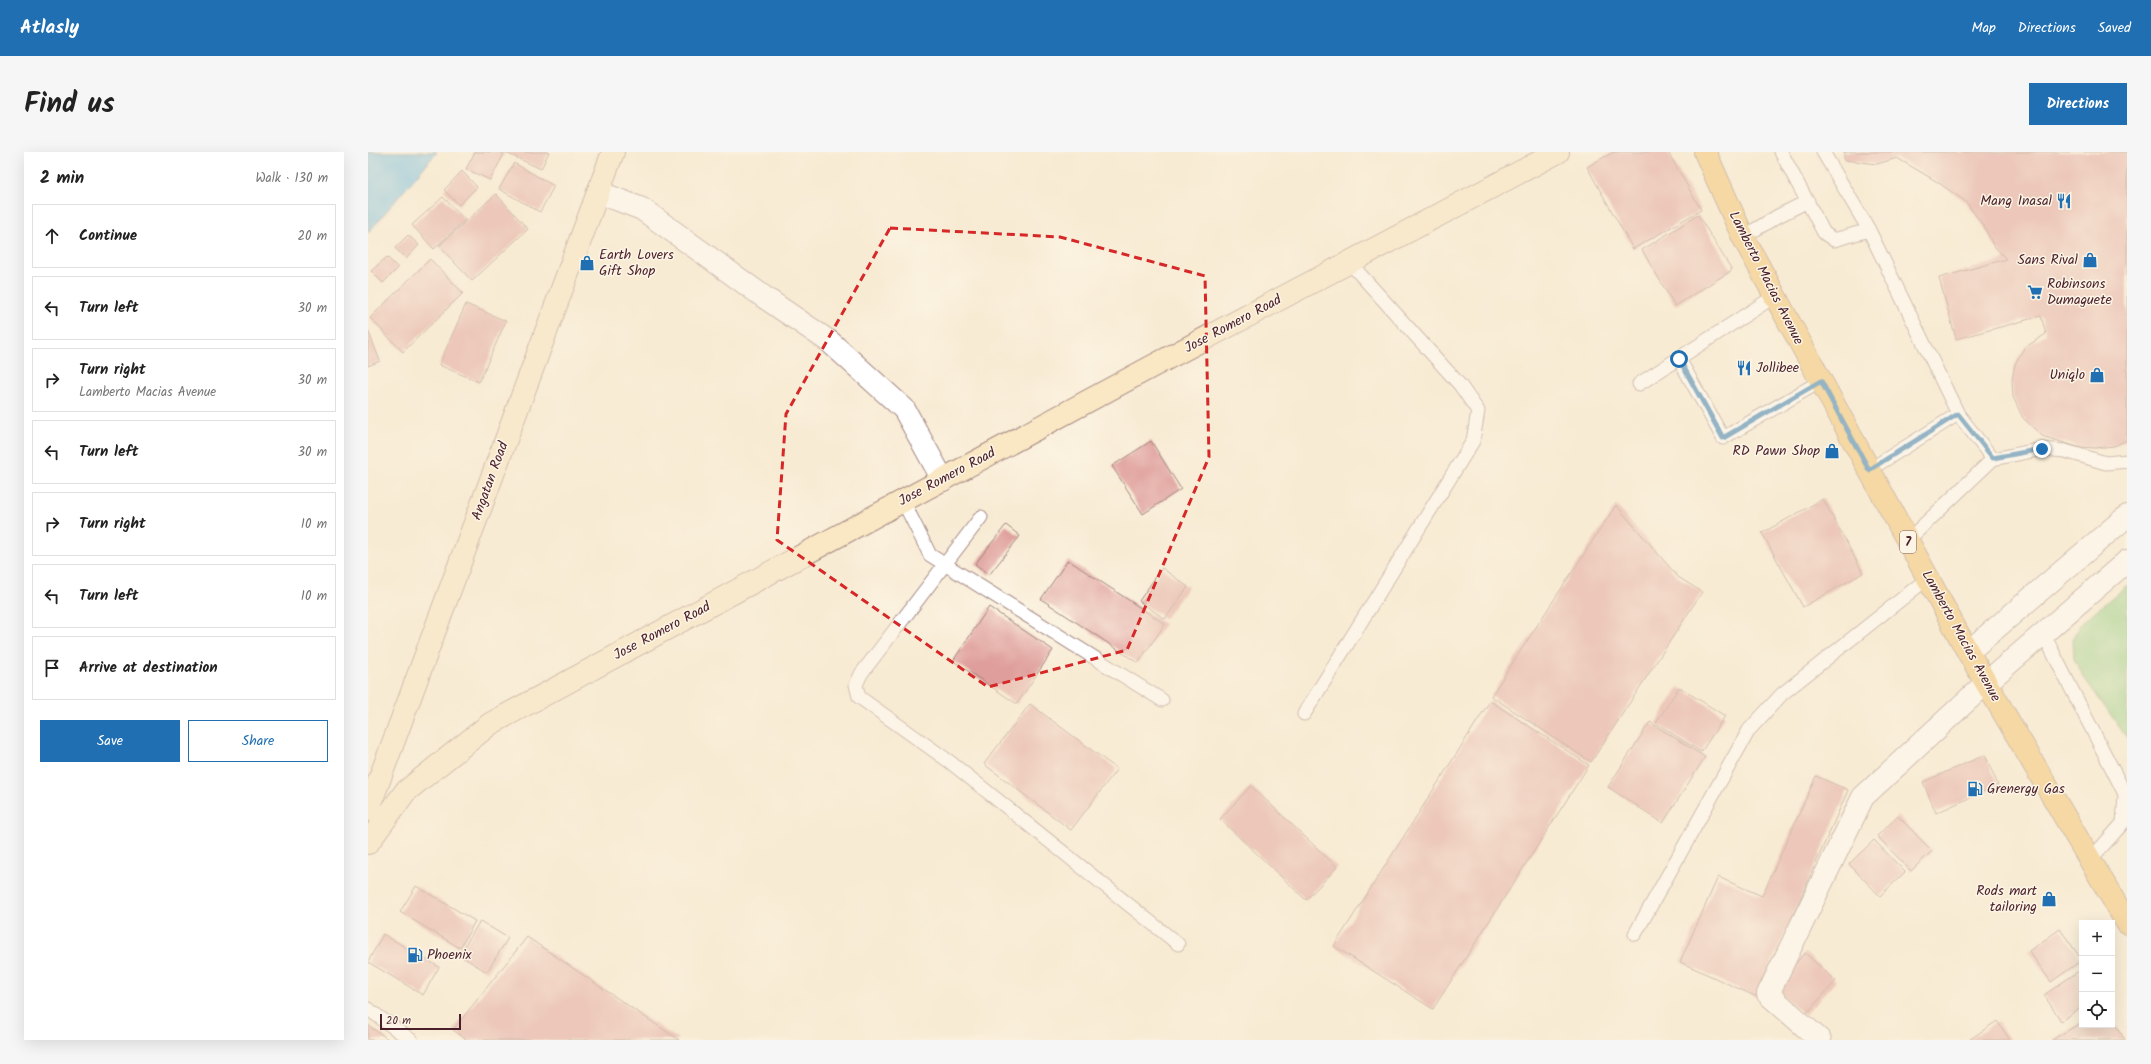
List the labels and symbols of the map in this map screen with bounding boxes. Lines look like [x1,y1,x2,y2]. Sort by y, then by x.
place label: Mang Inasal [1980,190,2053,212]
restaurant icon: Mang Inasal [2055,192,2073,210]
street label: Lamberto Macias Avenue [1723,207,1810,349]
place label: Earth Lovers Gift Shop [599,244,674,282]
place label: Sans Rival [2018,249,2079,271]
shop icon: Sans Rival [2081,251,2099,269]
shop icon: Earth Lovers Gift Shop [578,254,596,272]
place label: Robinsons Dumaguete [2047,273,2113,311]
supermarket icon: Robinsons Dumaguete [2026,283,2044,301]
street label: Jose Romero Road [1180,289,1286,359]
route start [1670,350,1688,368]
place label: Jollibee [1756,357,1800,379]
restaurant icon: Jollibee [1735,359,1753,377]
place label: Uniqlo [2049,364,2085,386]
shop icon: Uniqlo [2088,366,2106,384]
street label: Angatan Road [466,438,515,523]
place label: RD Pawn Shop [1733,440,1820,462]
route end [2033,440,2051,458]
street label: Jose Romero Road [894,442,1000,512]
shop icon: RD Pawn Shop [1823,442,1841,460]
road number: 7 [1900,531,1916,553]
street label: Lamberto Macias Avenue [1916,566,2007,706]
street label: Jose Romero Road [609,596,715,666]
place label: Grenergy Gas [1987,778,2065,800]
fuel station icon: Grenergy Gas [1966,780,1984,798]
place label: Rods mart tailoring [1976,880,2038,918]
shop icon: Rods mart tailoring [2040,890,2058,908]
place label: Phoenix [427,944,473,966]
fuel station icon: Phoenix [406,946,424,964]
scale bar [380,1012,461,1031]

